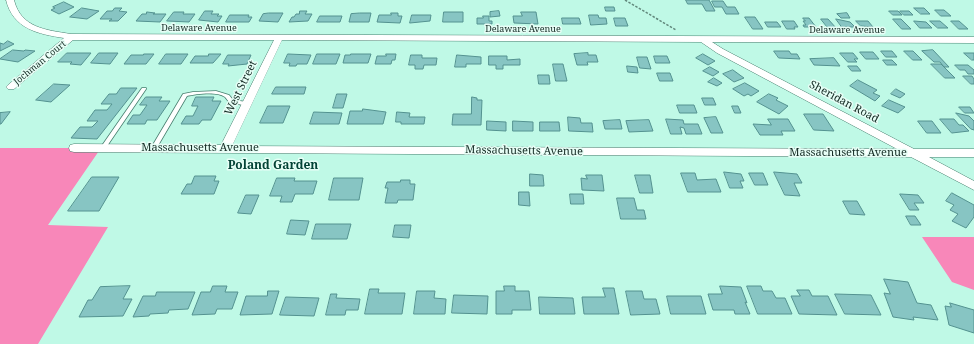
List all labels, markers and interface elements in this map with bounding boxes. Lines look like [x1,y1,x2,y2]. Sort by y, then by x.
street label: Delaware Avenue [161,23,237,33]
street label: Delaware Avenue [485,24,561,34]
street label: Delaware Avenue [809,25,885,35]
street label: Jochman Court [12,39,68,87]
street label: West Street [222,59,260,117]
street label: Sheridan Road [807,78,881,126]
street label: Massachusetts Avenue [141,141,259,155]
street label: Massachusetts Avenue [465,143,583,159]
street label: Massachusetts Avenue [789,146,907,160]
district label: Poland Garden [228,159,318,173]

